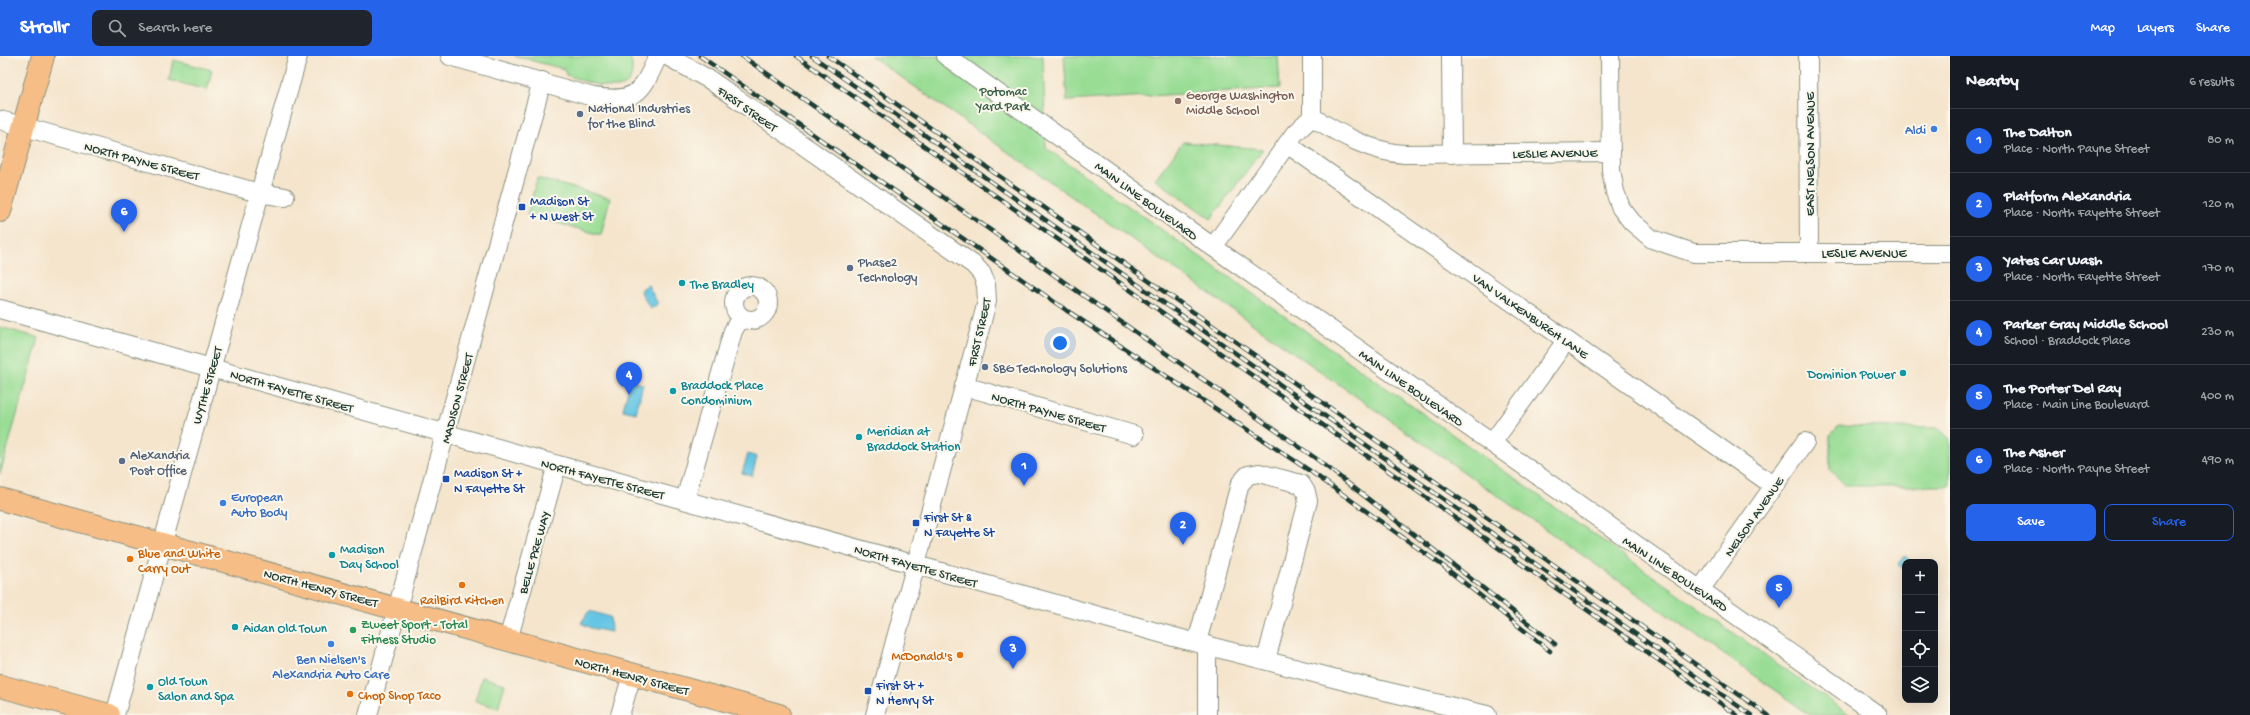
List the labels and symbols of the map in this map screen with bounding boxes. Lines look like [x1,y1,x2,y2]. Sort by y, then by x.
street label: FIRST STREET [713,83,780,137]
park label: Potomac Yard Park [975,85,1031,115]
place label: George Washington Middle School [1186,89,1295,119]
street label: EAST NELSON AVENUE [1804,91,1819,216]
marker: George Washington Middle School [1173,96,1183,106]
place label: National Industries for the Blind [587,102,691,132]
marker: National Industries for the Blind [575,109,585,119]
place label: Aldi [1905,124,1926,139]
marker: Aldi [1929,124,1939,134]
street label: NORTH PAYNE STREET [82,140,201,185]
street label: LESLIE AVENUE [1512,146,1599,163]
street label: MAIN LINE BOULEVARD [1091,160,1200,245]
place label: Madison St + N West St [530,195,595,225]
pin: 6 [111,199,137,232]
marker: Madison St + N West St [517,202,527,212]
street label: LESLIE AVENUE [1821,247,1907,262]
place label: Phase2 Technology [857,256,918,286]
marker: Phase2 Technology [845,263,855,273]
street label: VAN VALKENBURGH LANE [1468,271,1591,363]
marker: The Bradley [677,278,687,288]
place label: The Bradley [689,278,754,293]
street label: FIRST STREET [965,296,996,369]
your location [1050,333,1070,353]
street label: WYTHE STREET [190,344,227,426]
street label: MAIN LINE BOULEVARD [1355,347,1466,431]
street label: MADISON STREET [439,351,478,445]
pin: 4 [616,362,642,395]
marker: SBG Technology Solutions [980,362,990,372]
place label: SBG Technology Solutions [993,362,1128,377]
street label: NORTH FAYETTE STREET [228,368,356,417]
place label: Dominion Power [1806,368,1896,383]
marker: Dominion Power [1898,368,1908,378]
place label: Braddock Place Condominium [680,379,763,409]
marker: Braddock Place Condominium [668,386,678,396]
street label: NORTH PAYNE STREET [989,390,1108,437]
place label: Meridian at Braddock Station [866,425,961,455]
marker: Meridian at Braddock Station [854,432,864,442]
place label: Alexandria Post Office [129,449,191,479]
pin: 1 [1011,453,1037,486]
marker: Alexandria Post Office [117,456,127,466]
street label: NORTH FAYETTE STREET [539,457,667,504]
place label: Madison St + N Fayette St [454,467,526,497]
marker: Madison St + N Fayette St [441,474,451,484]
street label: NELSON AVENUE [1722,474,1789,560]
place label: European Auto Body [231,491,288,521]
marker: European Auto Body [218,498,228,508]
street label: BELLE PRE WAY [516,510,554,597]
place label: First St & N Fayette St [923,511,996,541]
pin: 2 [1170,512,1196,545]
marker: First St & N Fayette St [911,518,921,528]
street label: MAIN LINE BOULEVARD [1619,534,1731,616]
place label: Madison Day School [339,543,399,573]
street label: NORTH FAYETTE STREET [852,543,980,592]
place label: Blue and White Carry Out [137,547,221,577]
marker: Madison Day School [327,550,337,560]
marker: Blue and White Carry Out [125,554,135,564]
street label: NORTH HENRY STREET [262,567,380,612]
pin: 5 [1766,575,1792,608]
marker: RailBird Kitchen [457,580,467,590]
place label: RailBird Kitchen [420,594,505,609]
place label: Zweet Sport - Total Fitness Studio [360,618,468,648]
marker: Aidan Old Town [230,622,240,632]
place label: Aidan Old Town [243,622,328,637]
marker: Zweet Sport - Total Fitness Studio [348,625,358,635]
pin: 3 [1000,636,1026,669]
marker: Ben Nielsen's Alexandria Auto Care [326,639,336,649]
place label: McDonald's [891,650,953,665]
marker: McDonald's [955,650,965,660]
place label: Ben Nielsen's Alexandria Auto Care [272,653,390,683]
street label: NORTH HENRY STREET [573,655,691,700]
place label: Old Town Salon and Spa [158,675,235,705]
place label: First St + N Henry St [875,679,935,709]
marker: Old Town Salon and Spa [145,682,155,692]
marker: First St + N Henry St [863,686,873,696]
marker: Chop Shop Taco [345,689,355,699]
place label: Chop Shop Taco [358,689,441,704]

